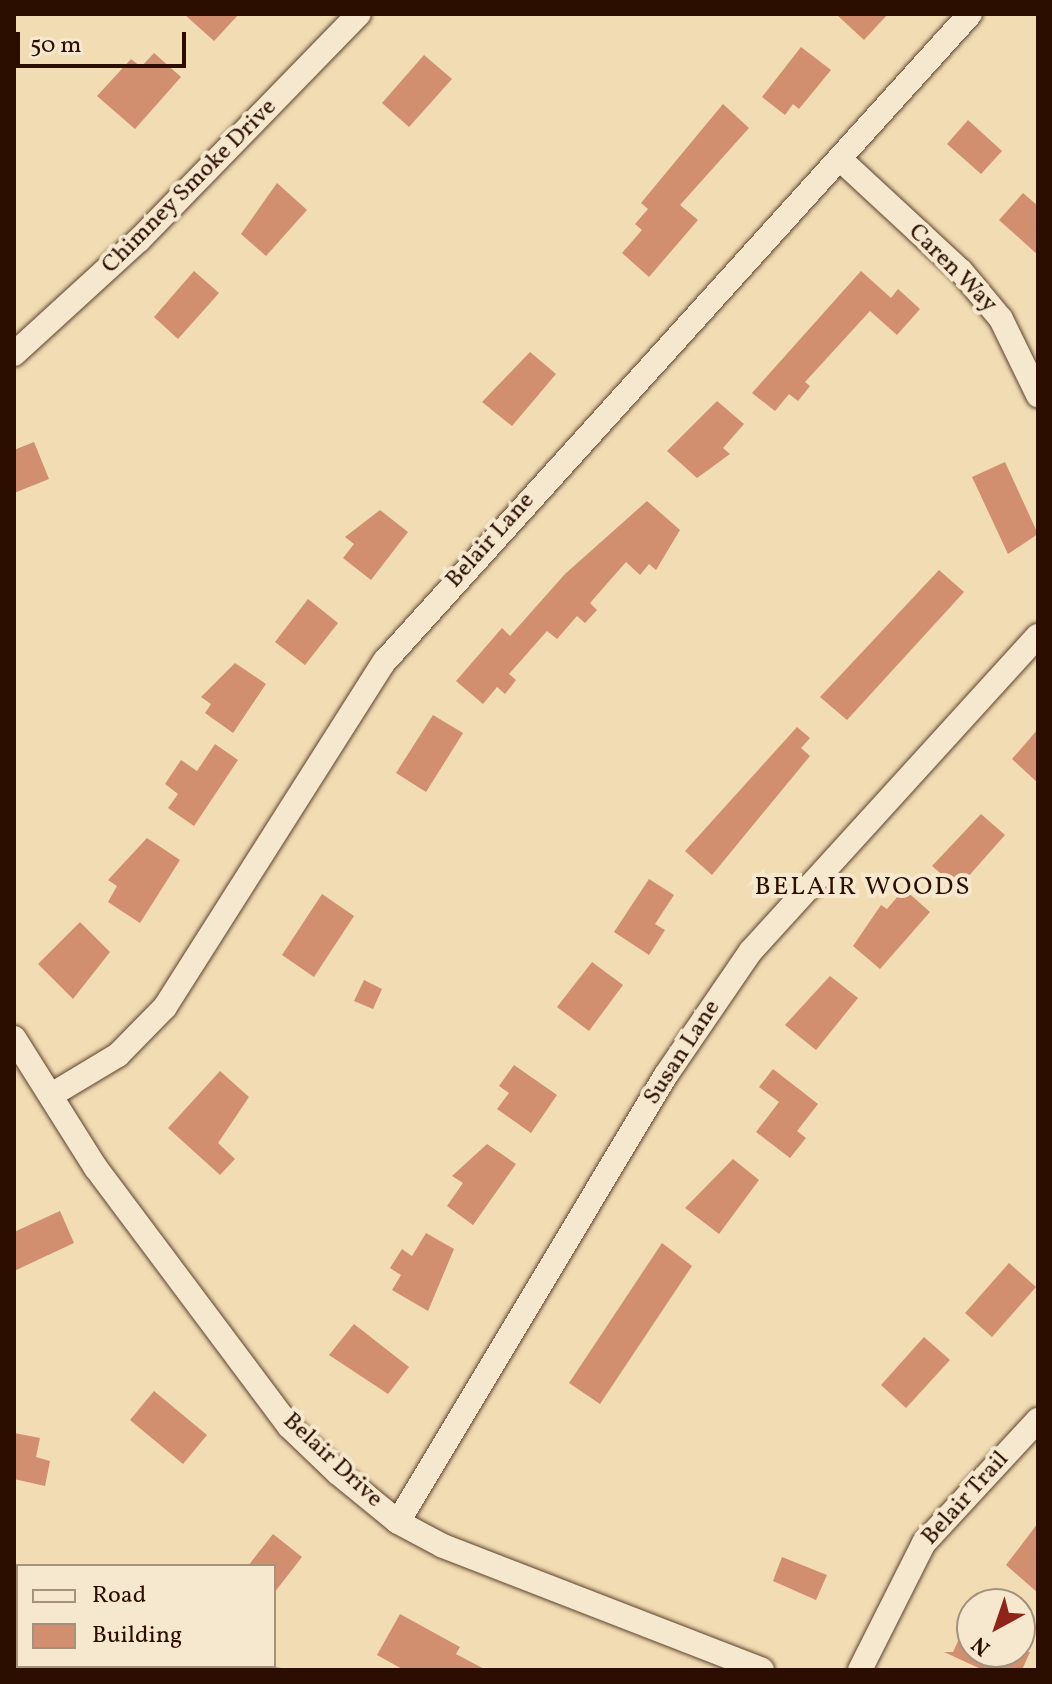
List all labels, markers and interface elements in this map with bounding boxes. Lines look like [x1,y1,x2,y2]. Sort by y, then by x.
scale bar [20,16,190,66]
text: 50 m [30,29,82,63]
street label: Chimney Smoke Drive [96,93,284,281]
street label: Caren Way [901,218,1003,320]
street label: Belair Lane [441,487,541,595]
district label: BELAIR WOODS [754,872,972,904]
street label: Susan Lane [638,995,728,1111]
street label: Belair Drive [276,1407,388,1515]
street label: Belair Trail [916,1446,1016,1552]
legend [16,1564,276,1668]
text: Road [92,1579,146,1613]
north arrow [956,1588,1036,1668]
text: Building [92,1619,182,1653]
text: N [965,1628,998,1662]

